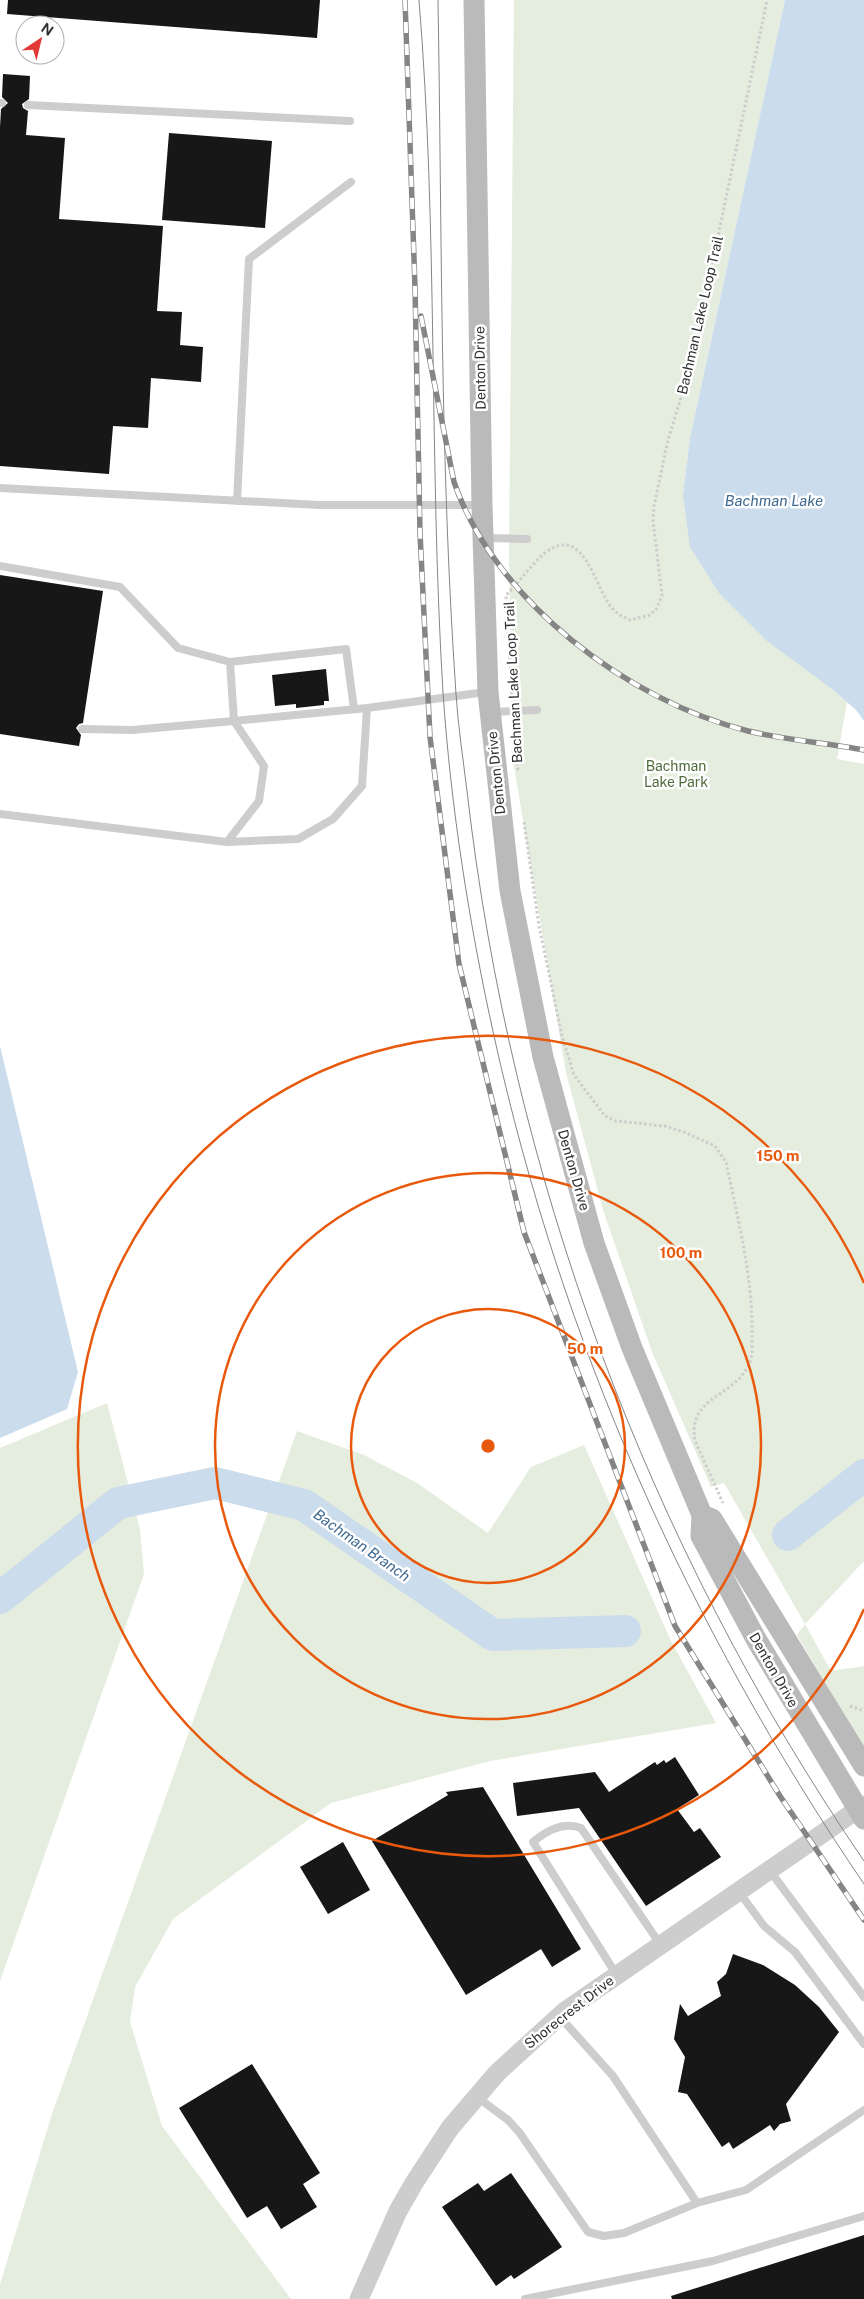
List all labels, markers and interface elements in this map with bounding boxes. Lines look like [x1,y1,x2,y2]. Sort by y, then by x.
north arrow [15,15,65,65]
text: N [38,20,57,39]
street label: Bachman Lake Loop Trail [674,234,726,396]
street label: Denton Drive [471,326,489,410]
water label: Bachman Lake [725,492,823,509]
street label: Bachman Lake Loop Trail [501,601,525,763]
street label: Denton Drive [484,731,508,815]
park label: Bachman Lake Park [644,758,708,790]
street label: Denton Drive [555,1128,593,1212]
text: 150 m [756,1147,800,1164]
text: 100 m [660,1244,702,1261]
text: 50 m [567,1340,603,1357]
centre of rings [479,1437,497,1455]
water label: Bachman Branch [310,1505,414,1585]
street label: Denton Drive [746,1630,802,1710]
street label: Shorecrest Drive [521,1972,617,2052]

